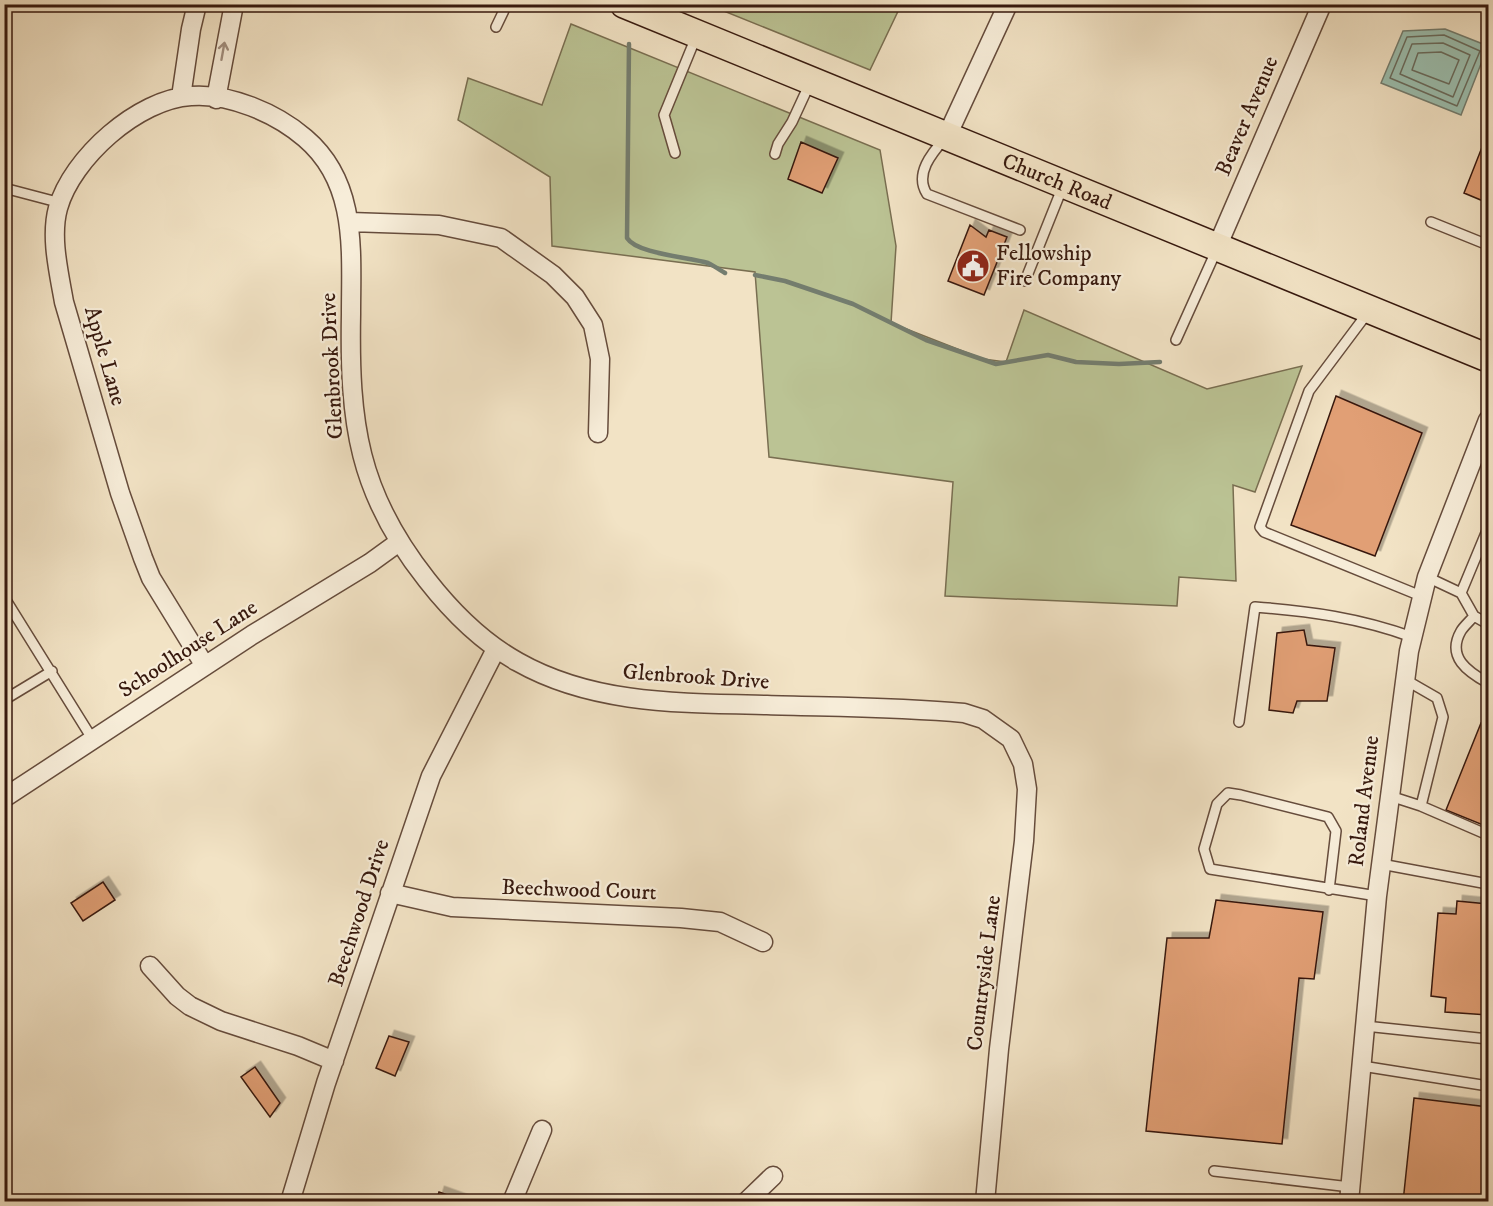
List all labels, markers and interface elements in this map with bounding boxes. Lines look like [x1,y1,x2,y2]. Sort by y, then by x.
one-way arrow [218,42,229,62]
street label: Beaver Avenue [1210,52,1284,180]
street label: Church Road [998,147,1116,216]
place label: Fellowship Fire Company [996,240,1122,292]
public building icon: Fellowship Fire Company [955,248,991,284]
street label: Glenbrook Drive [315,292,349,440]
street label: Apple Lane [78,303,132,409]
street label: Schoolhouse Lane [114,594,262,704]
street label: Glenbrook Drive [622,658,770,696]
street label: Roland Avenue [1343,734,1385,868]
street label: Beechwood Drive [322,836,396,990]
street label: Beechwood Court [501,874,657,906]
street label: Countryside Lane [961,894,1007,1052]

